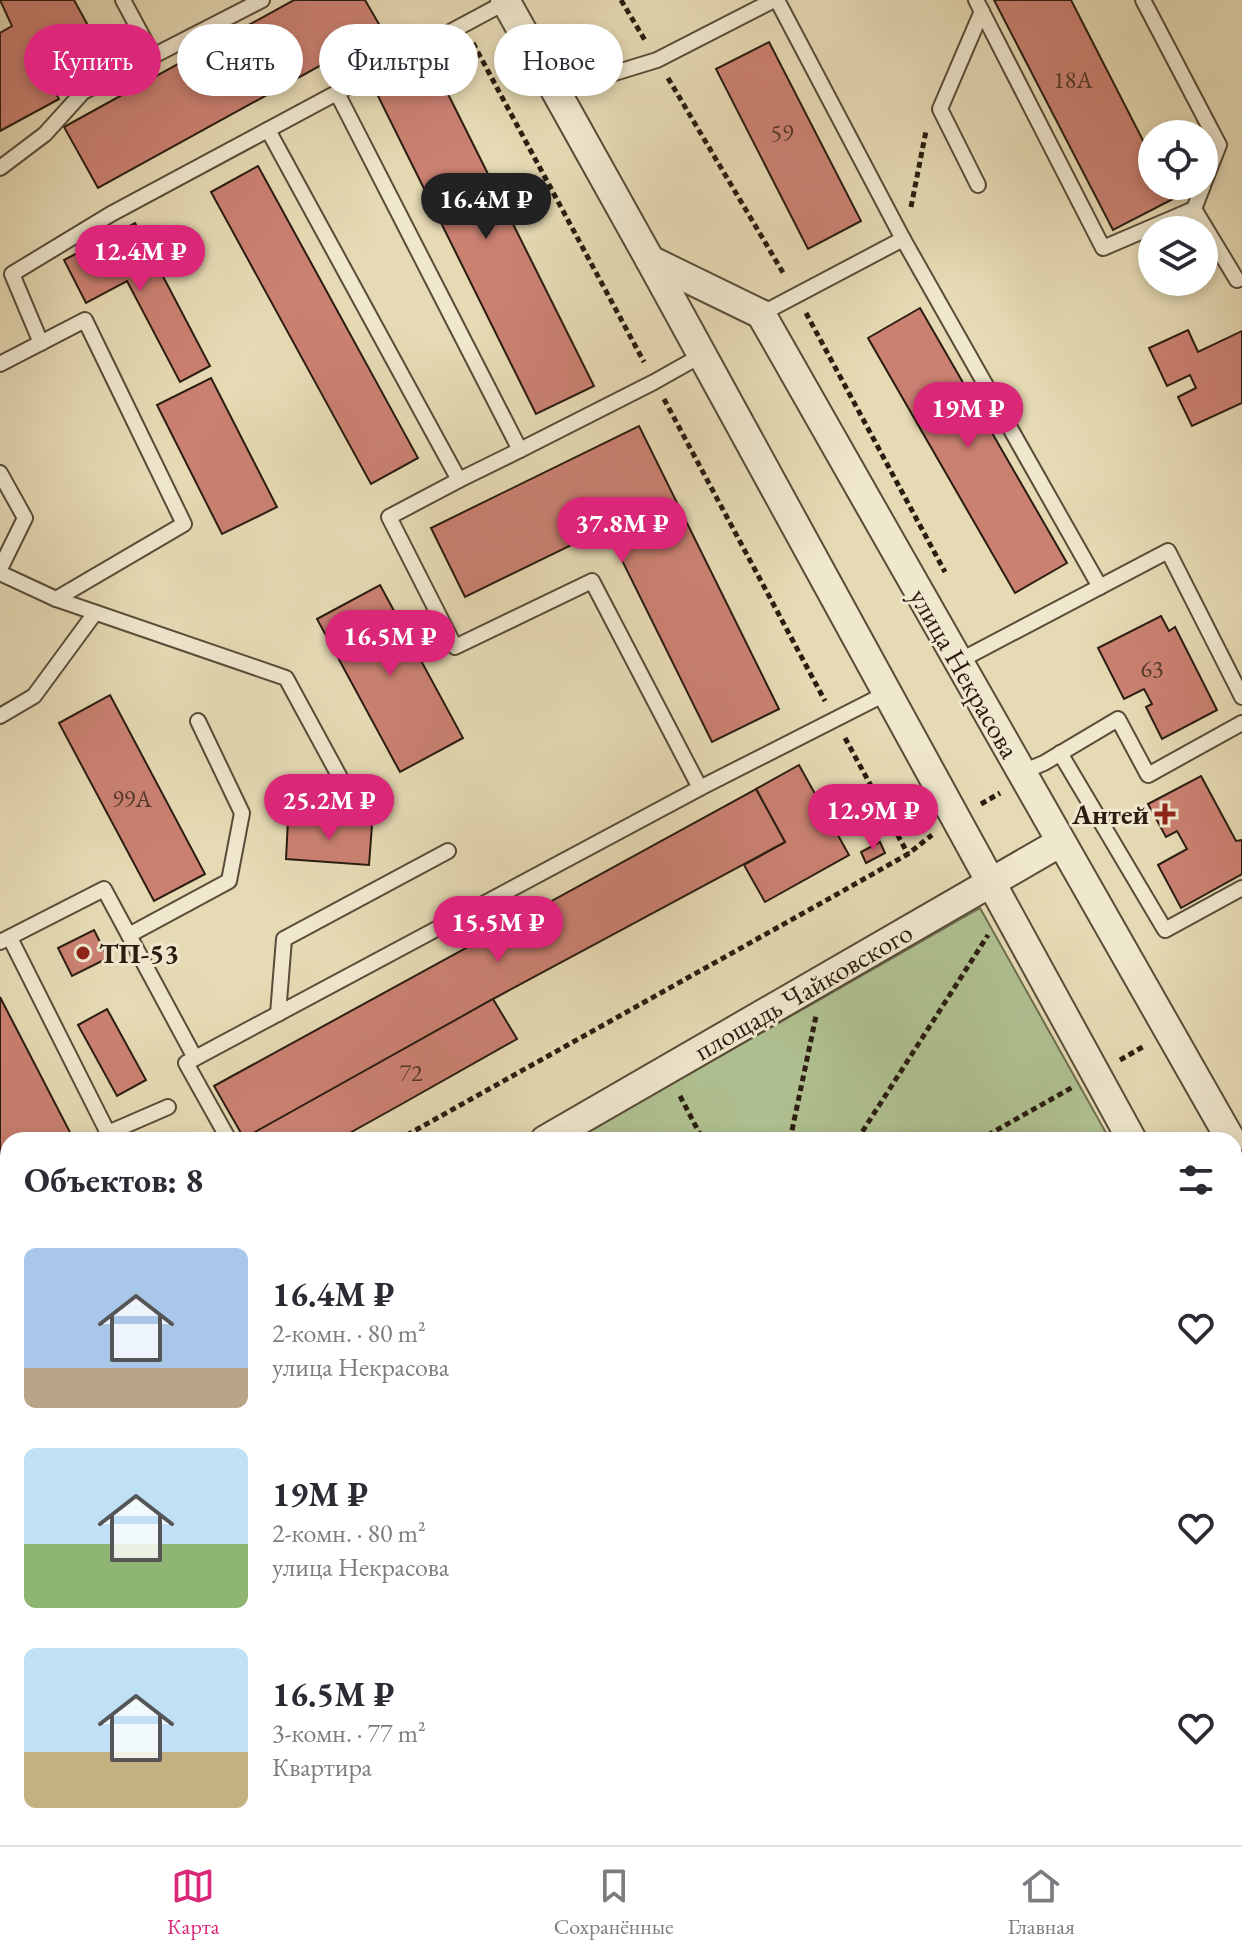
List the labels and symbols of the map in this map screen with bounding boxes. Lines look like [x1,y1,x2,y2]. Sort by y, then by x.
house number: 18А [1053,64,1093,95]
house number: 59 [770,117,794,148]
pin: 16.4M ₽ [412,173,560,241]
pin: 12.4M ₽ [66,225,214,293]
pin: 19M ₽ [912,382,1024,450]
pin: 37.8M ₽ [548,497,696,565]
street label: улица Некрасова [902,581,1029,765]
pin: 16.5M ₽ [316,610,464,678]
house number: 63 [1140,653,1164,684]
pin: 25.2M ₽ [255,774,403,842]
house number: 99А [112,783,152,814]
pin: 12.9M ₽ [799,784,947,852]
place label: Антей [1071,796,1149,832]
marker: Антей [1156,805,1174,823]
pin: 15.5M ₽ [424,896,572,964]
street label: площадь Чайковского [687,914,919,1068]
place label: ТП-53 [99,935,179,971]
marker: ТП-53 [74,944,92,962]
house number: 72 [399,1057,423,1088]

